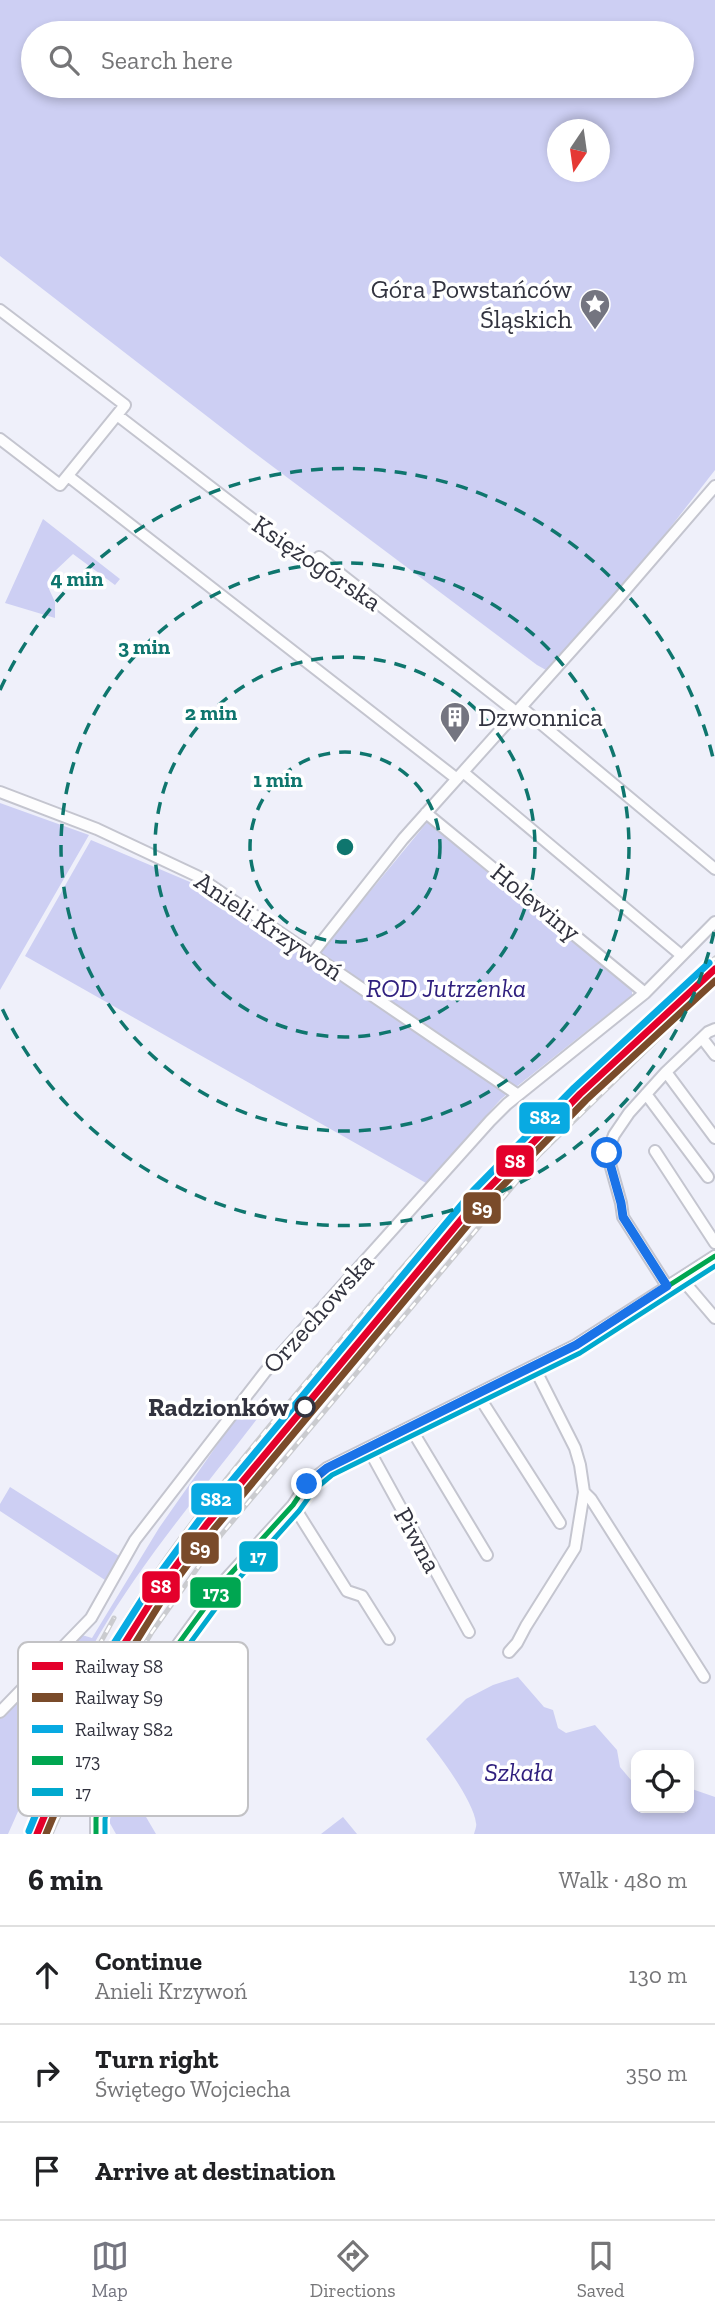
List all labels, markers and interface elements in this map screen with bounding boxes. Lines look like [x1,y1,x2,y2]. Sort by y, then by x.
search box [21,21,694,98]
icon: search [45,41,83,79]
text: Search here [101,44,233,76]
north arrow [547,119,610,182]
place label: Góra Powstańców Śląskich [371,273,572,335]
place icon: Góra Powstańców Śląskich [578,287,612,331]
street label: Księżogórska [246,508,388,618]
text: 4 min [50,566,104,591]
text: 3 min [118,634,171,659]
text: 2 min [185,700,238,725]
building icon: Dzwonnica [438,700,472,744]
place label: Dzwonnica [478,701,603,733]
text: 1 min [253,767,303,792]
centre of rings [333,835,357,859]
street label: Holewiny [485,856,588,948]
street label: Anieli Krzywoń [189,865,349,987]
park label: ROD Jutrzenka [366,972,526,1004]
line badge: S82 [518,1101,571,1135]
text: S82 [529,1106,561,1129]
route start [591,1137,622,1168]
line badge: S8 [495,1144,535,1178]
text: S8 [505,1150,525,1173]
line badge: S9 [462,1191,502,1225]
text: S9 [472,1197,492,1220]
street label: Orzechowska [256,1246,381,1380]
place label: Radzionków [148,1391,289,1423]
marker: Radzionków [295,1397,315,1417]
route end [291,1468,322,1499]
line badge: S82 [190,1482,243,1516]
text: S82 [200,1488,232,1511]
street label: Piwna [387,1502,449,1578]
line badge: S9 [180,1531,220,1565]
text: S9 [190,1537,210,1560]
line badge: 17 [238,1540,279,1573]
text: 17 [250,1545,267,1568]
line badge: S8 [141,1570,181,1604]
text: S8 [151,1575,171,1598]
line badge: 173 [189,1576,242,1609]
text: 173 [203,1581,229,1604]
legend [18,1642,248,1816]
text: Railway S8 [75,1655,163,1678]
text: Railway S9 [75,1686,163,1709]
text: Railway S82 [75,1718,173,1741]
text: 173 [75,1749,100,1772]
map controls [631,1750,694,1813]
button: locate [631,1750,694,1813]
park label: Szkała [484,1756,554,1788]
text: 17 [75,1781,91,1804]
text: 6 min [28,1862,103,1898]
text: Walk · 480 m [559,1866,687,1894]
text: Continue [95,1945,202,1977]
icon: ahead [28,1956,66,1994]
text: 130 m [629,1961,687,1989]
text: Anieli Krzywoń [95,1977,247,2005]
text: Turn right [95,2043,218,2075]
icon: right [28,2054,66,2092]
text: 350 m [626,2059,687,2087]
text: Świętego Wojciecha [95,2075,291,2103]
icon: arrive [28,2152,66,2190]
text: Arrive at destination [95,2155,335,2187]
tab: Map [91,2237,129,2302]
tab: Directions [310,2237,396,2302]
tab: Saved [577,2237,624,2302]

